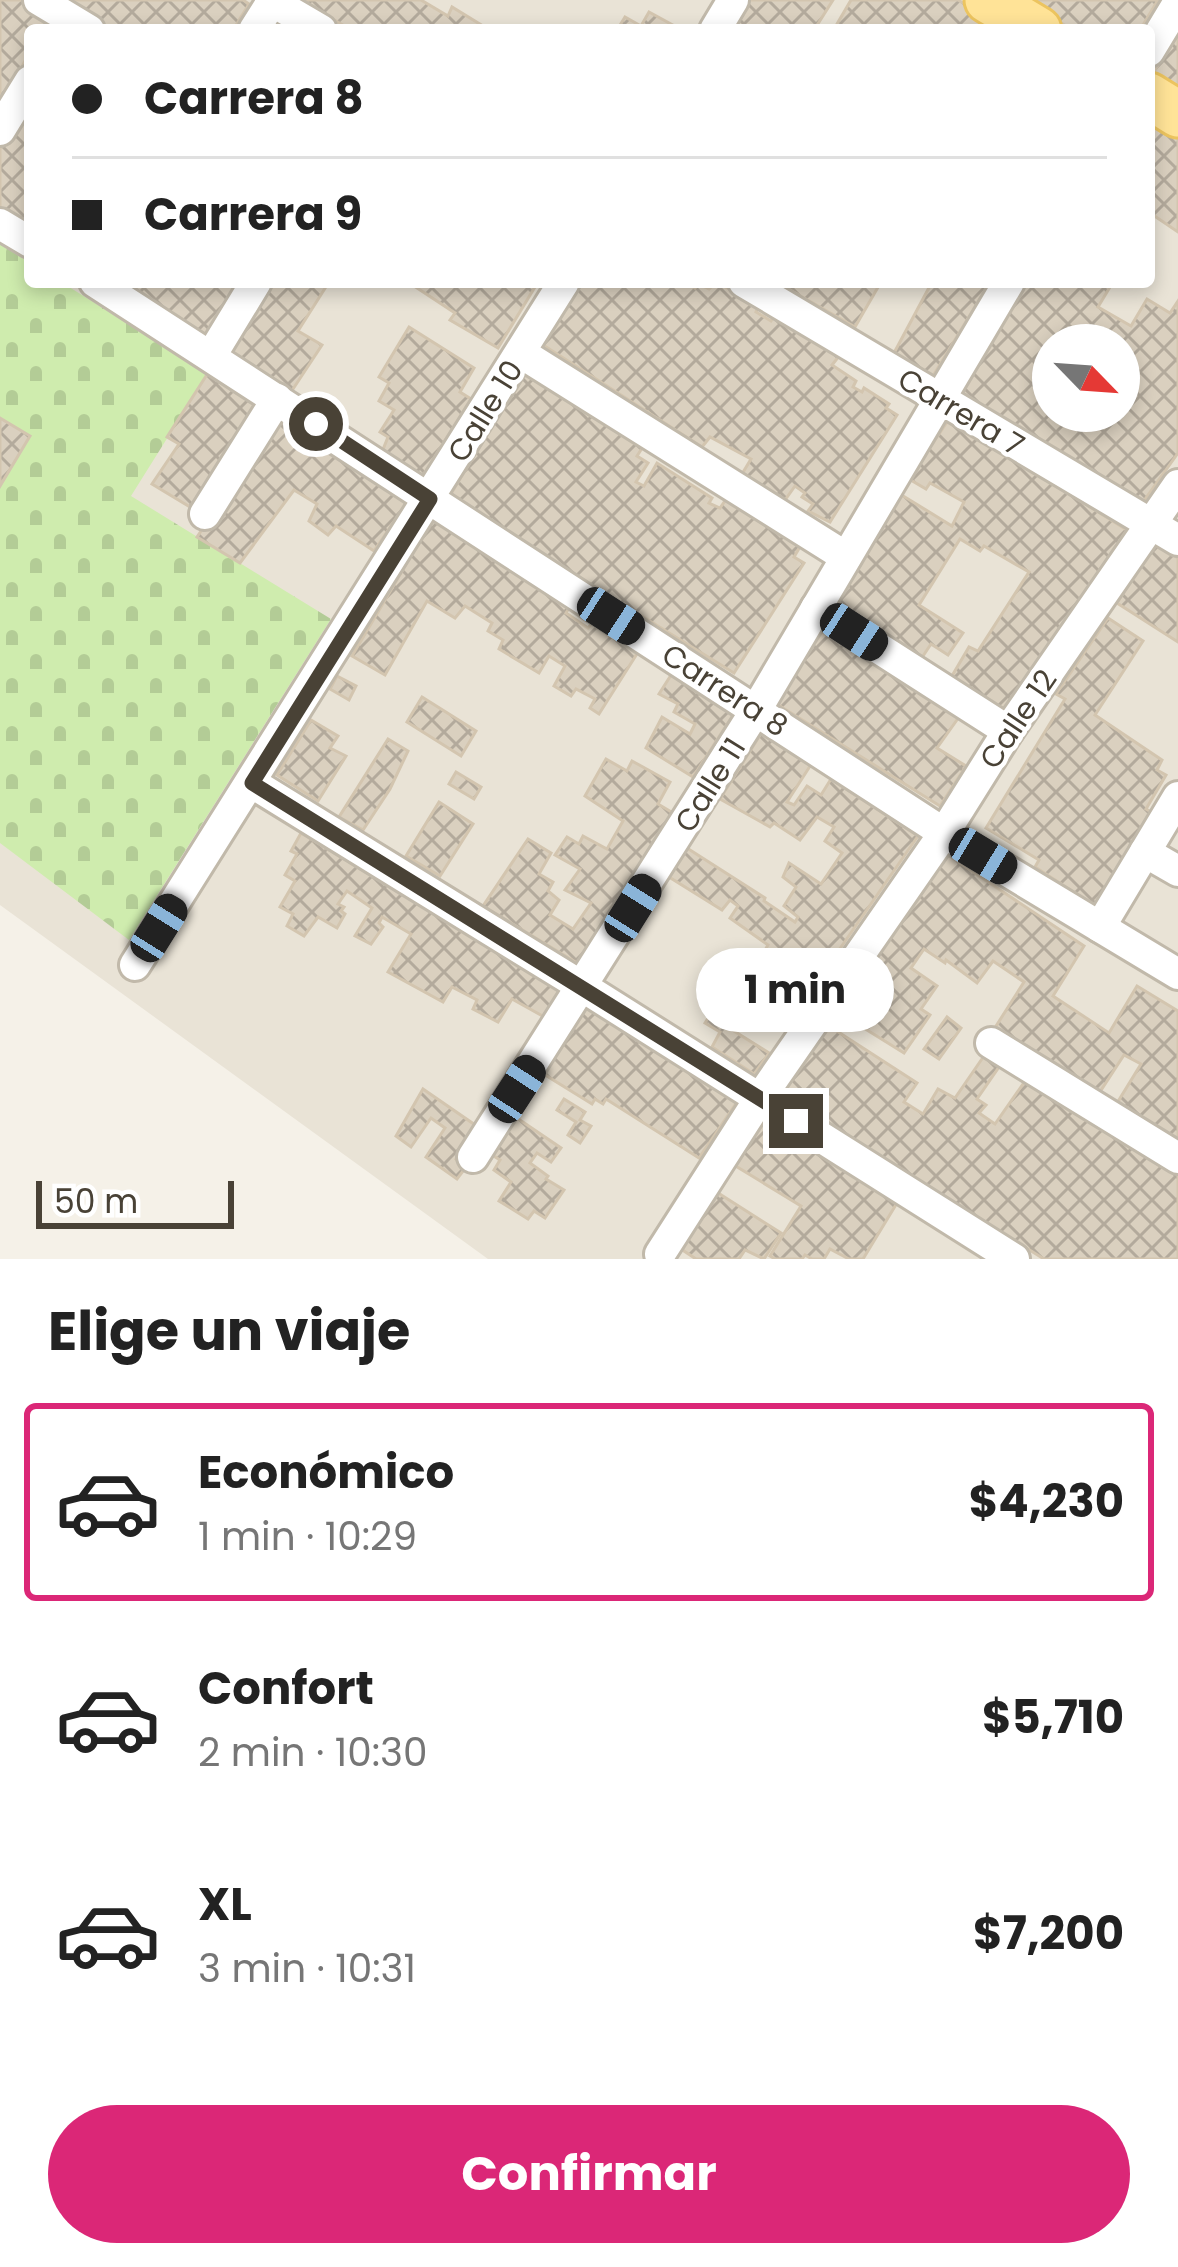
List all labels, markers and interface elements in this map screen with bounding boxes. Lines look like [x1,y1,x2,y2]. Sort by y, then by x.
text: Carrera 8 [144,67,364,130]
text: Carrera 9 [144,183,362,246]
north arrow [1032,324,1140,432]
map controls [1032,324,1140,432]
street label: Calle 10 [437,352,533,470]
street label: Carrera 7 [890,357,1032,467]
route start [289,397,343,451]
car [571,581,651,651]
car [814,597,894,667]
street label: Carrera 8 [653,633,797,747]
street label: Calle 12 [969,661,1067,777]
street label: Calle 11 [664,730,756,840]
car [943,822,1023,890]
car [599,868,667,948]
car [125,888,193,968]
callout: 1 min [697,947,895,1031]
text: 1 min [744,962,846,1017]
car [482,1049,552,1129]
route end [769,1094,823,1148]
scale bar [36,1175,234,1228]
text: 50 m [54,1178,138,1225]
text: Elige un viaje [48,1293,410,1369]
text: Económico [198,1441,454,1504]
icon: car [54,1448,162,1556]
text: $4,230 [969,1470,1124,1533]
text: 1 min · 10:29 [198,1509,417,1564]
text: Confort [198,1657,374,1720]
icon: car [54,1664,162,1772]
text: $5,710 [982,1686,1124,1749]
text: 2 min · 10:30 [198,1725,427,1780]
text: XL [198,1873,252,1936]
icon: car [54,1880,162,1988]
text: $7,200 [973,1902,1124,1965]
text: 3 min · 10:31 [198,1941,416,1996]
button: Confirmar [48,2105,1130,2243]

